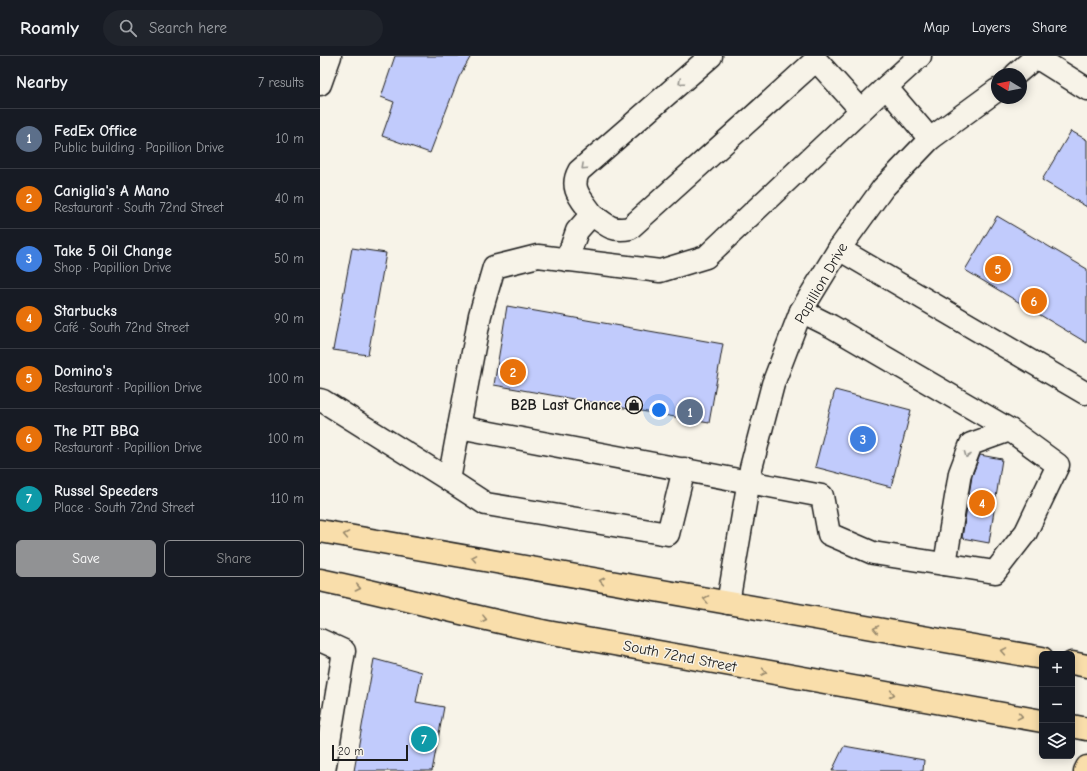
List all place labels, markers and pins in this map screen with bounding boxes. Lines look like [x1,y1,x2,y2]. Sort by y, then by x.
pin: 5 [985,254,1011,284]
pin: 6 [1021,286,1047,316]
pin: 2 [500,357,526,387]
shop icon: B2B Last Chance [624,395,644,415]
place label: B2B Last Chance [511,396,621,414]
pin: 1 [677,397,703,427]
pin: 3 [850,424,876,454]
pin: 4 [969,488,995,518]
pin: 7 [411,724,437,754]

